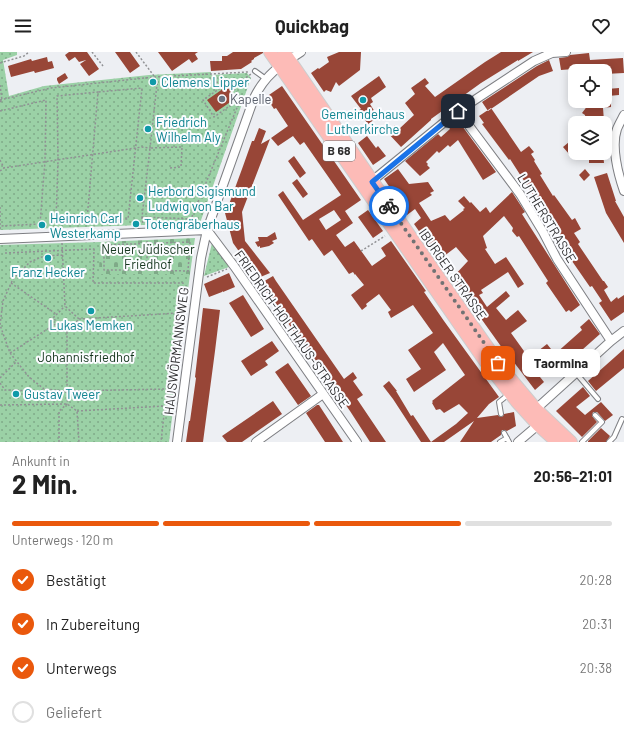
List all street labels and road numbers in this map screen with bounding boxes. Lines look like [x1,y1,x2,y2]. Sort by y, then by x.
road number: B 68 [323,141,355,161]
street label: LUTHERSTRASSE [514,171,580,266]
street label: IBURGER STRASSE [415,225,491,323]
street label: FRIEDRICH-HOLTHAUS-STRASSE [231,247,353,411]
street label: HAUSWÖRMANNSWEG [160,286,192,416]

